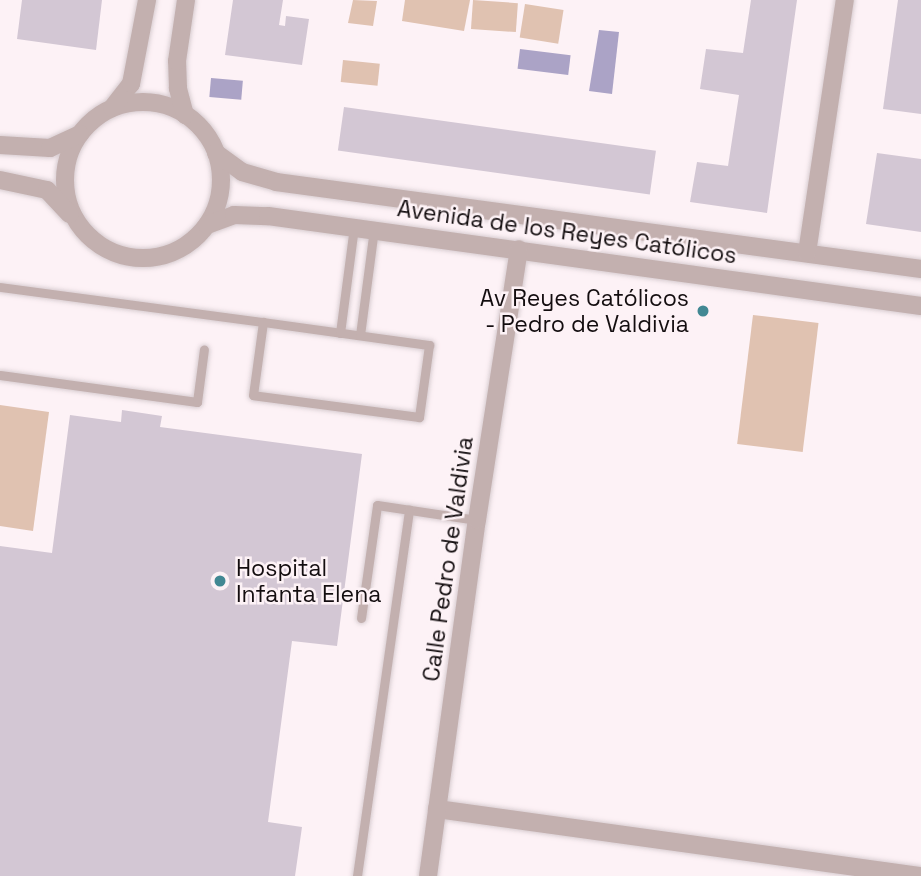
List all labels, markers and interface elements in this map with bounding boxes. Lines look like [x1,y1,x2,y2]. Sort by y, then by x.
street label: Avenida de los Reyes Católicos [396,195,738,269]
place label: Av Reyes Católicos - Pedro de Valdivia [480,284,689,338]
marker: Av Reyes Católicos - Pedro de Valdivia [695,303,711,319]
street label: Calle Pedro de Valdivia [417,435,479,683]
place label: Hospital Infanta Elena [236,554,382,608]
marker: Hospital Infanta Elena [210,571,230,591]

